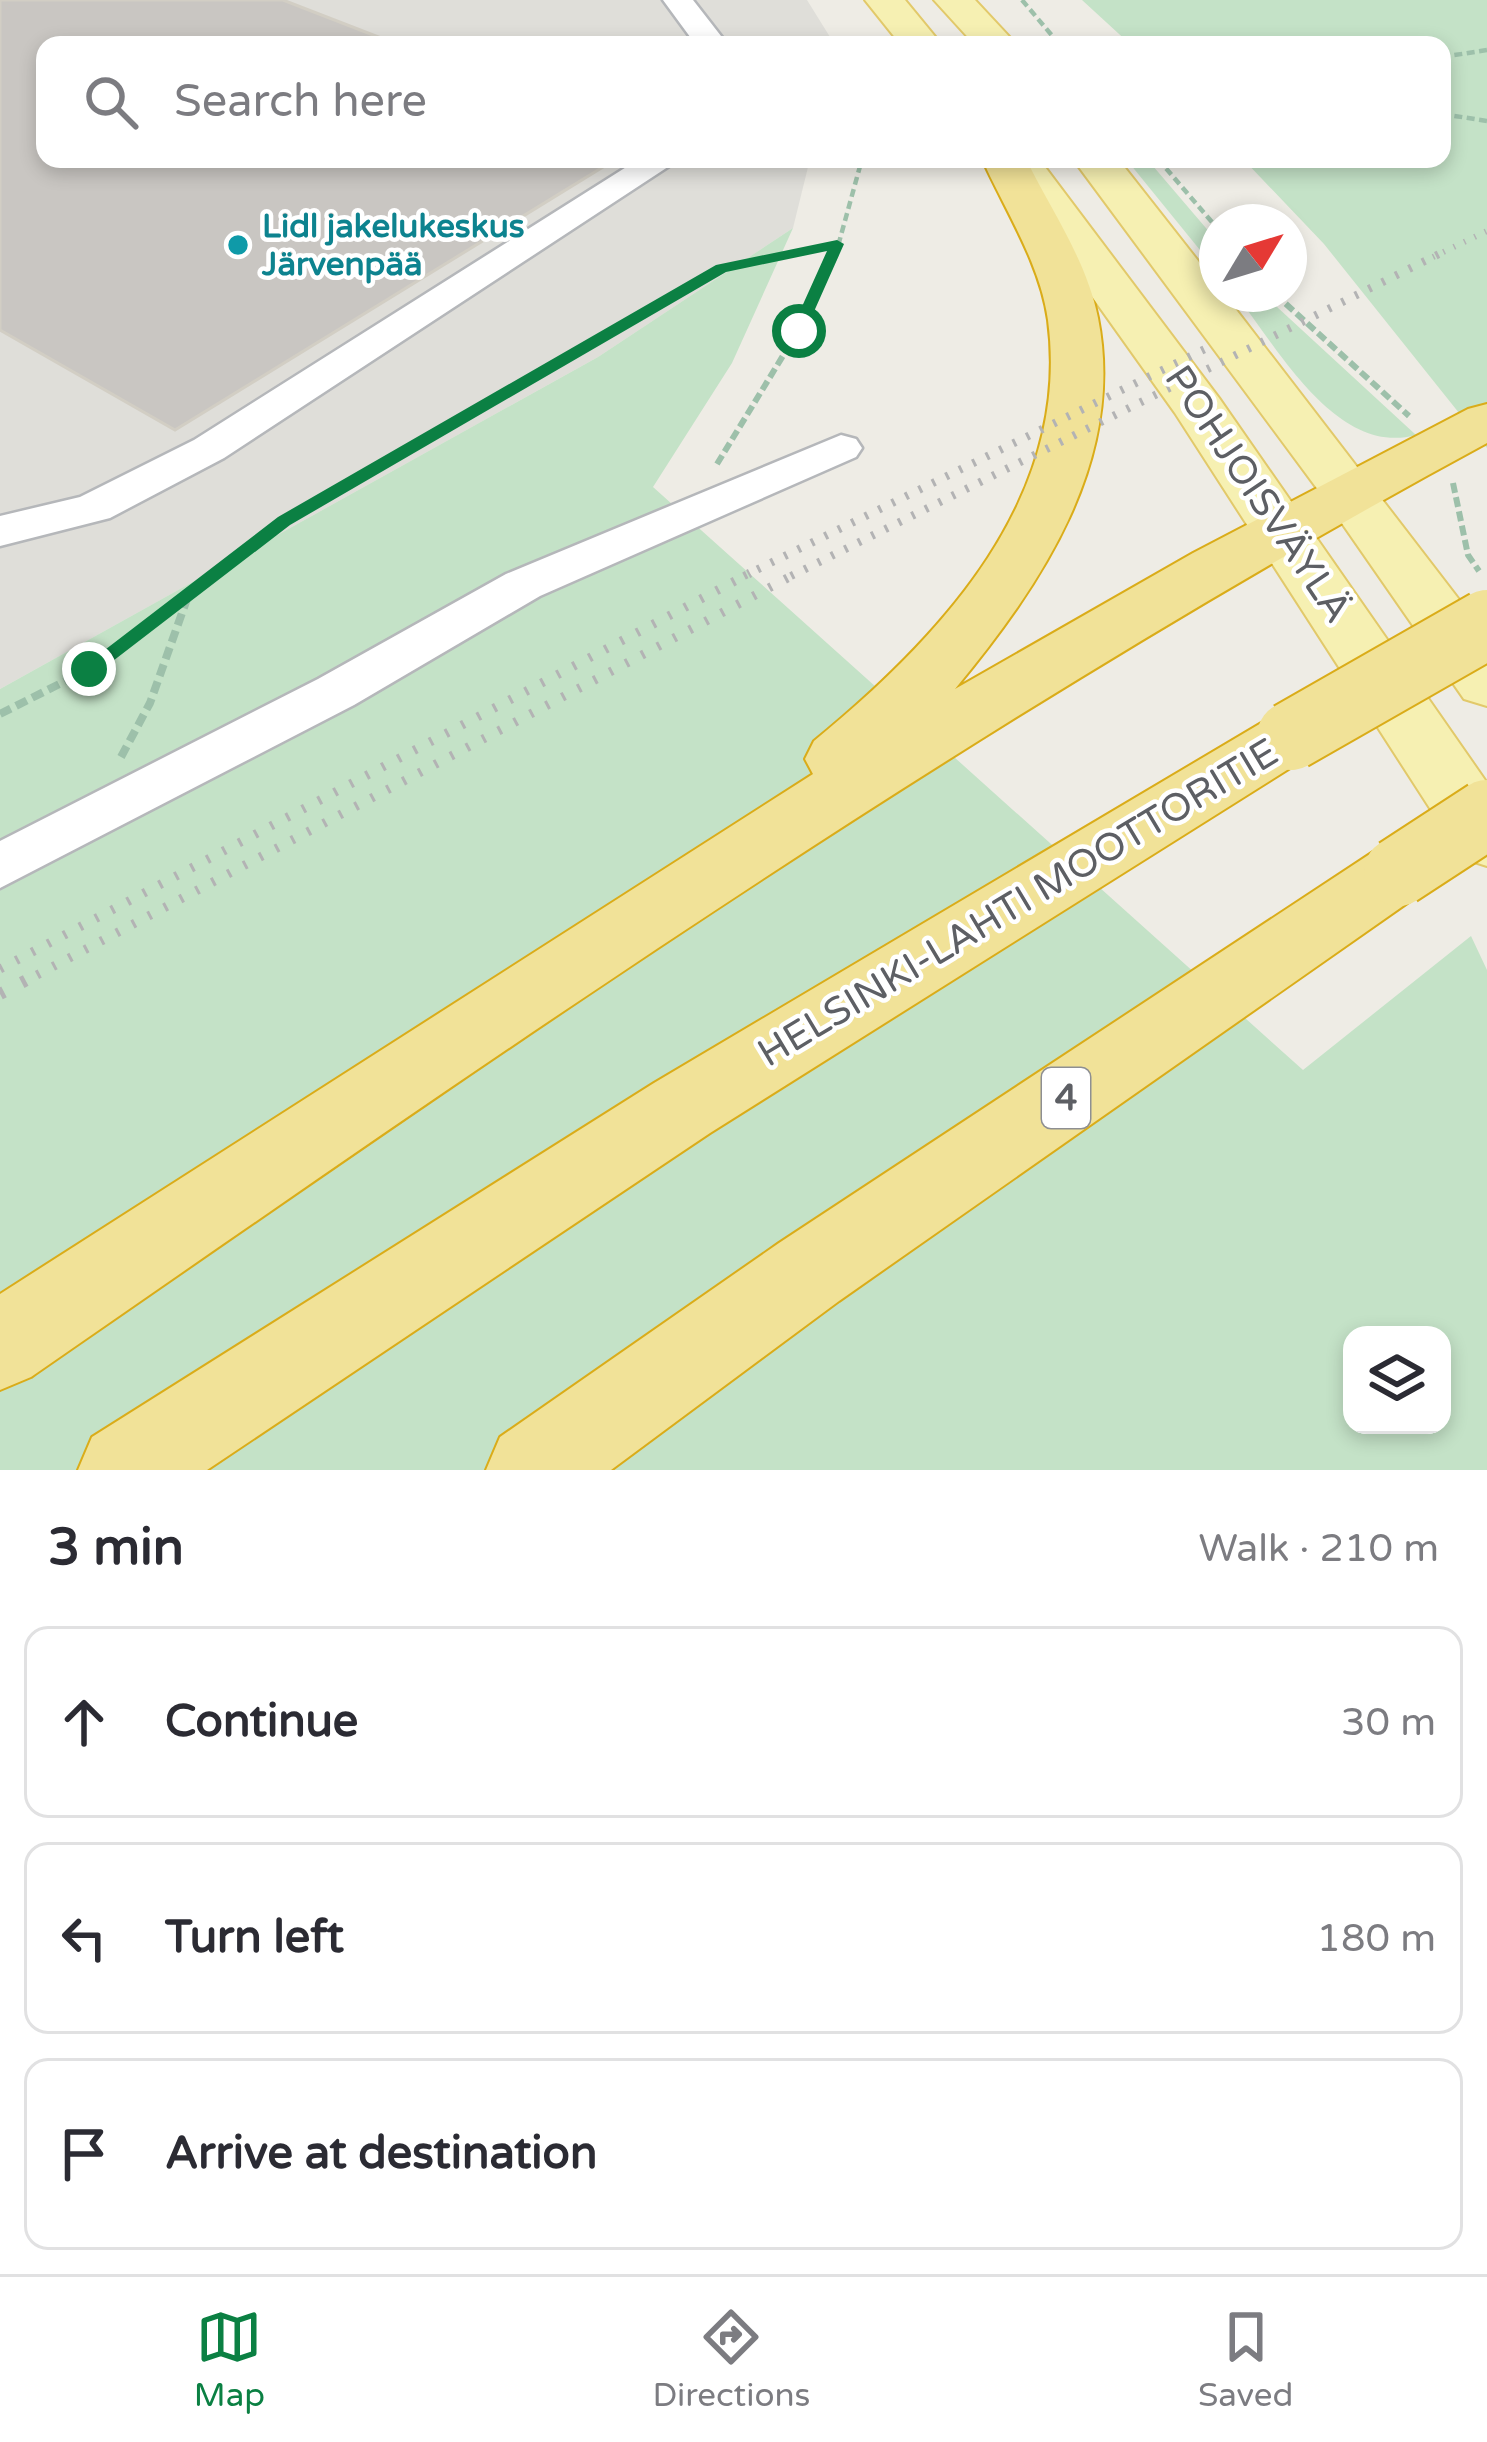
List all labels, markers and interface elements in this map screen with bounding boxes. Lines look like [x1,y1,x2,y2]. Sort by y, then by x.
search box [36,36,1451,168]
icon: search [78,69,144,135]
text: Search here [174,75,427,129]
north arrow [1199,204,1307,312]
place label: Lidl jakelukeskus Järvenpää [261,207,525,284]
marker: Lidl jakelukeskus Järvenpää [225,232,251,258]
route start [772,304,826,358]
street label: POHJOISVÄYLÄ [1155,357,1361,631]
route end [62,642,116,696]
street label: HELSINKI-LAHTI MOOTTORITIE [749,729,1287,1077]
road number: 4 [1042,1068,1090,1128]
map controls [1343,1326,1451,1434]
button: layers [1343,1326,1451,1434]
text: 3 min [48,1517,184,1579]
text: Walk · 210 m [1198,1525,1439,1572]
icon: ahead [51,1689,117,1755]
text: Continue [165,1695,358,1749]
text: 30 m [1341,1699,1436,1746]
icon: left [51,1905,117,1971]
text: Turn left [165,1911,344,1965]
text: 180 m [1317,1915,1436,1962]
icon: arrive [51,2121,117,2187]
text: Arrive at destination [165,2127,597,2181]
tab: Map [194,2304,265,2415]
tab: Directions [653,2304,810,2415]
tab: Saved [1198,2304,1293,2415]

